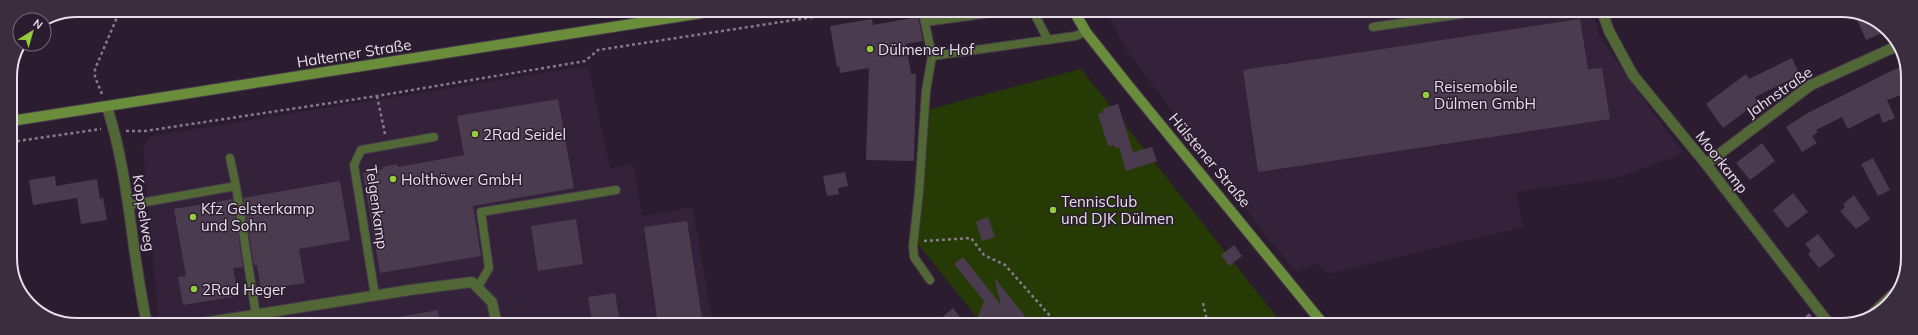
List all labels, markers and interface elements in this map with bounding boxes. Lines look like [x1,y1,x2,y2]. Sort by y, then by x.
north arrow [12,12,52,52]
text: N [30,16,46,32]
street label: Halterner Straße [295,35,413,71]
place label: Dülmener Hof [878,40,975,59]
marker: Dülmener Hof [865,44,875,54]
street label: Jahnstraße [1742,62,1816,122]
place label: Reisemobile Dülmen GmbH [1434,77,1536,113]
marker: Reisemobile Dülmen GmbH [1421,90,1431,100]
street label: Hülstener Straße [1165,109,1255,211]
place label: 2Rad Seidel [483,125,566,144]
street label: Moorkamp [1692,127,1752,197]
marker: 2Rad Seidel [470,129,480,139]
street label: Telgenkamp [362,164,392,250]
place label: Holthöwer GmbH [401,170,522,189]
street label: Koppelweg [129,173,159,253]
marker: Holthöwer GmbH [388,174,398,184]
place label: TennisClub und DJK Dülmen [1061,192,1174,228]
place label: Kfz Gelsterkamp und Sohn [201,199,315,235]
marker: TennisClub und DJK Dülmen [1048,205,1058,215]
marker: Kfz Gelsterkamp und Sohn [188,212,198,222]
place label: 2Rad Heger [202,280,286,299]
marker: 2Rad Heger [189,284,199,294]

